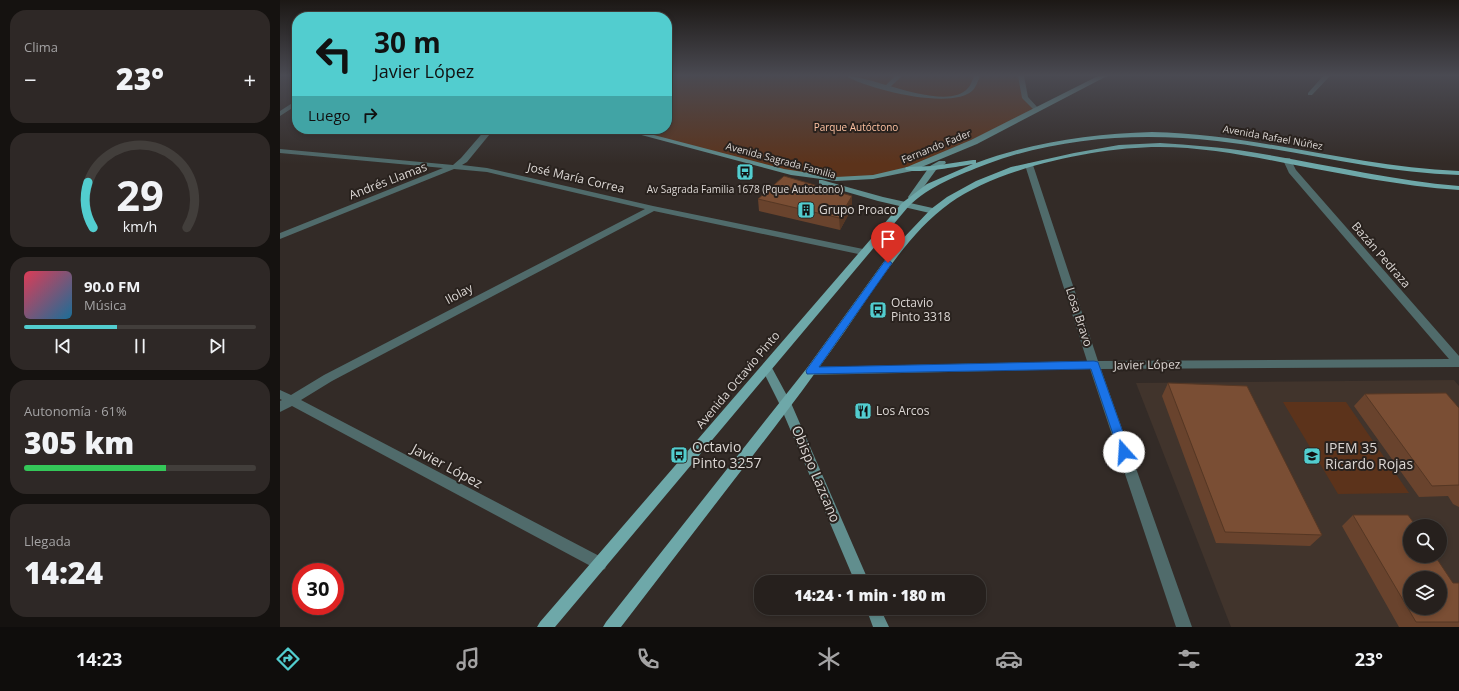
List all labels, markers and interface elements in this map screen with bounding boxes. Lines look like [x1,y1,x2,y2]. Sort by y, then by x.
text: 30 m [374,23,441,61]
icon: left [308,28,360,80]
text: Clima [24,38,58,56]
text: 23° [116,58,164,99]
text: Javier López [374,59,474,83]
text: − [24,64,37,94]
text: + [243,64,256,94]
icon: right [359,104,381,126]
text: Luego [308,105,351,125]
park label: Parque Autóctono [814,120,898,134]
street label: Avenida Rafael Núñez [1222,121,1324,153]
street label: Fernando Fader [899,126,973,166]
street label: Avenida Sagrada Familia [724,139,838,181]
street label: Andrés Llamas [346,158,430,203]
street label: José María Correa [525,158,626,197]
bus stop icon: Av Sagrada Familia 1678 (Pque Autoctono) [735,162,755,182]
text: 29 [116,167,164,223]
place label: Av Sagrada Familia 1678 (Pque Autoctono) [647,182,843,196]
building icon: Grupo Proaco [796,200,816,220]
place label: Grupo Proaco [819,201,897,218]
text: km/h [123,217,157,236]
street label: Bazán Pedraza [1348,218,1415,291]
pin [871,222,905,263]
icon: arrive [877,228,899,250]
text: 90.0 FM [84,276,140,296]
street label: Ilolay [442,279,477,308]
street label: Losa Bravo [1062,285,1097,349]
place label: Octavio Pinto 3318 [891,294,951,325]
text: Música [84,296,127,314]
bus stop icon: Octavio Pinto 3318 [868,300,888,320]
street label: Avenida Octavio Pinto [692,327,783,432]
icon: previous [52,335,74,357]
icon: pause [129,335,151,357]
icon: next [206,335,228,357]
street label: Javier López [1112,355,1181,374]
restaurant icon: Los Arcos [853,401,873,421]
text: Autonomía · 61% [24,402,127,420]
place label: Los Arcos [876,402,930,419]
text: 305 km [24,422,134,463]
street label: Obispo Lazcano [788,422,845,525]
position arrow [1103,431,1145,473]
place label: Octavio Pinto 3257 [692,437,762,472]
street label: Javier López [407,438,487,492]
place label: IPEM 35 Ricardo Rojas [1325,438,1413,473]
bus stop icon: Octavio Pinto 3257 [669,445,689,465]
school or university icon: IPEM 35 Ricardo Rojas [1302,446,1322,466]
map controls [1403,519,1447,615]
button: search [1403,519,1447,563]
text: Llegada [24,532,71,550]
text: 14:24 [24,552,103,593]
speed limit sign: 30 [292,563,344,615]
button: layers [1403,571,1447,615]
text: 14:24 · 1 min · 180 m [794,585,946,605]
icon: directions [274,645,302,673]
icon: music [454,645,482,673]
icon: phone [634,645,662,673]
icon: climate [815,645,843,673]
icon: car [995,645,1023,673]
icon: filters [1175,645,1203,673]
text: 14:23 [76,647,122,671]
text: 23° [1355,647,1383,671]

